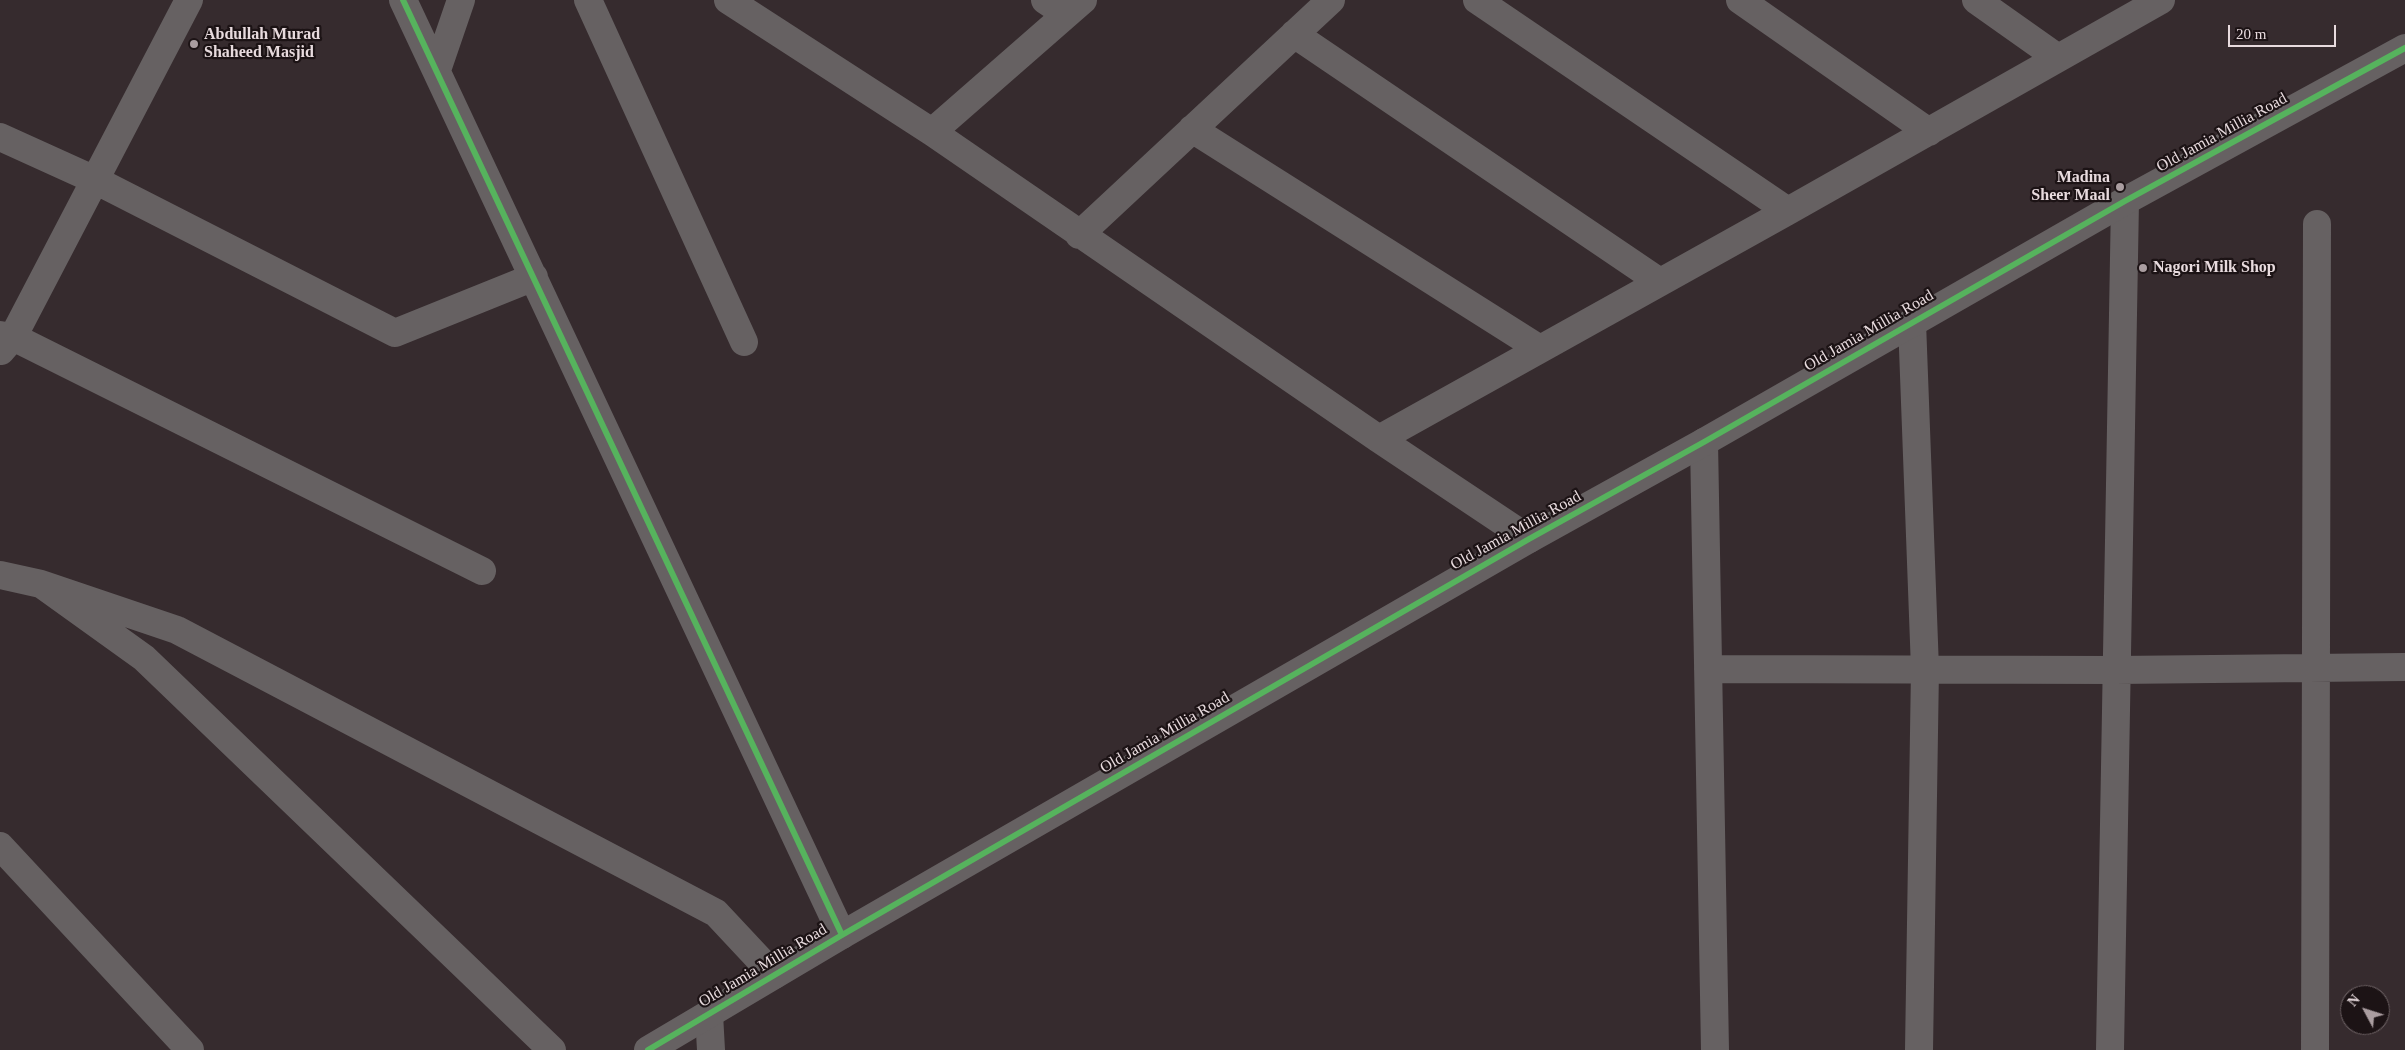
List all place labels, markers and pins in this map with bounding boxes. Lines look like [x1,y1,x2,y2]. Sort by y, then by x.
place label: Abdullah Murad Shaheed Masjid [204,25,320,63]
marker: Abdullah Murad Shaheed Masjid [188,38,200,50]
place label: Madina Sheer Maal [2031,168,2110,206]
marker: Madina Sheer Maal [2114,181,2126,193]
place label: Nagori Milk Shop [2153,258,2276,278]
marker: Nagori Milk Shop [2137,262,2149,274]

